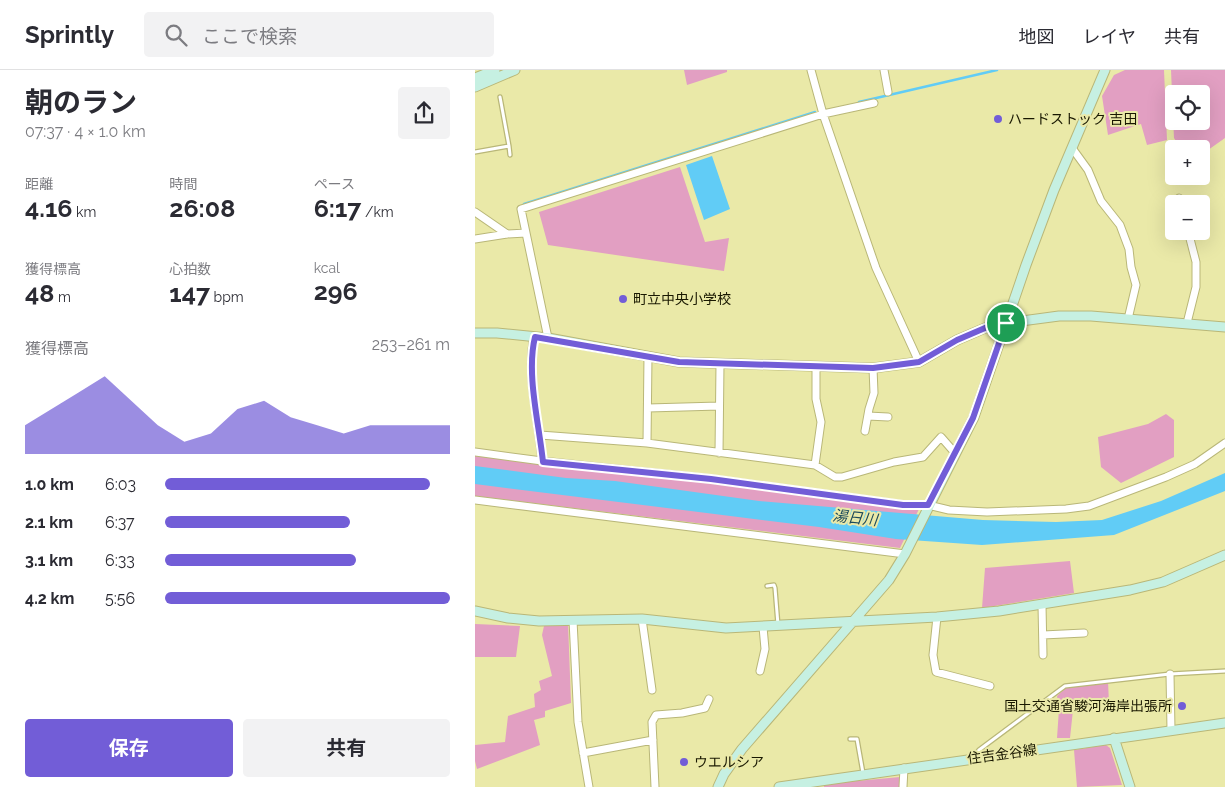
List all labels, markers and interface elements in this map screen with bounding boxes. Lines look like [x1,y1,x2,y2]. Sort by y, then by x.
search box [144,12,494,57]
text: Sprintly [25,20,114,49]
icon: search [162,21,190,49]
text: ここで検索 [202,25,297,47]
text: 地図 [1019,26,1055,47]
text: レイヤ [1083,26,1136,47]
text: 共有 [1164,26,1200,47]
map controls [1165,85,1210,240]
button: locate [1165,85,1210,130]
text: 朝のラン [25,86,137,119]
button: share [398,87,450,139]
place label: ハードストック 吉田 [1008,111,1138,127]
marker: ハードストック 吉田 [992,113,1004,125]
text: 07:37 · 4 × 1.0 km [25,122,146,141]
button: + [1165,140,1210,185]
text: 距離 [25,176,53,192]
text: 時間 [169,176,197,192]
text: ペース [314,176,355,192]
text: 4.16 [25,193,72,223]
text: 26:08 [169,193,235,223]
text: 6:17 [314,193,361,223]
button: − [1165,195,1210,240]
text: km [72,204,96,220]
text: /km [361,204,394,220]
text: kcal [314,260,340,276]
text: 獲得標高 [25,261,81,277]
text: 心拍数 [169,261,211,277]
text: 296 [314,276,358,306]
text: 48 [25,278,54,308]
text: 147 [169,278,210,308]
text: m [54,289,71,305]
text: bpm [210,289,244,305]
place label: 町立中央小学校 [633,291,731,307]
marker: 町立中央小学校 [617,293,629,305]
pin [985,302,1027,344]
icon: arrive [992,309,1020,337]
text: 253–261 m [372,335,450,354]
text: 獲得標高 [25,339,89,358]
text: 1.0 km [25,475,74,494]
text: 6:03 [105,475,136,494]
water label: 湯日川 [832,507,880,530]
text: 2.1 km [25,513,73,532]
text: 6:37 [105,513,135,532]
text: 3.1 km [25,551,73,570]
text: 6:33 [105,551,135,570]
text: 4.2 km [25,589,74,608]
text: 5:56 [105,589,135,608]
place label: 国土交通省駿河海岸出張所 [1004,698,1172,714]
marker: 国土交通省駿河海岸出張所 [1176,700,1188,712]
button: 保存 [25,719,233,777]
button: 共有 [243,719,450,777]
street label: 住吉金谷線 [966,741,1038,767]
place label: ウエルシア [694,754,764,770]
marker: ウエルシア [678,756,690,768]

